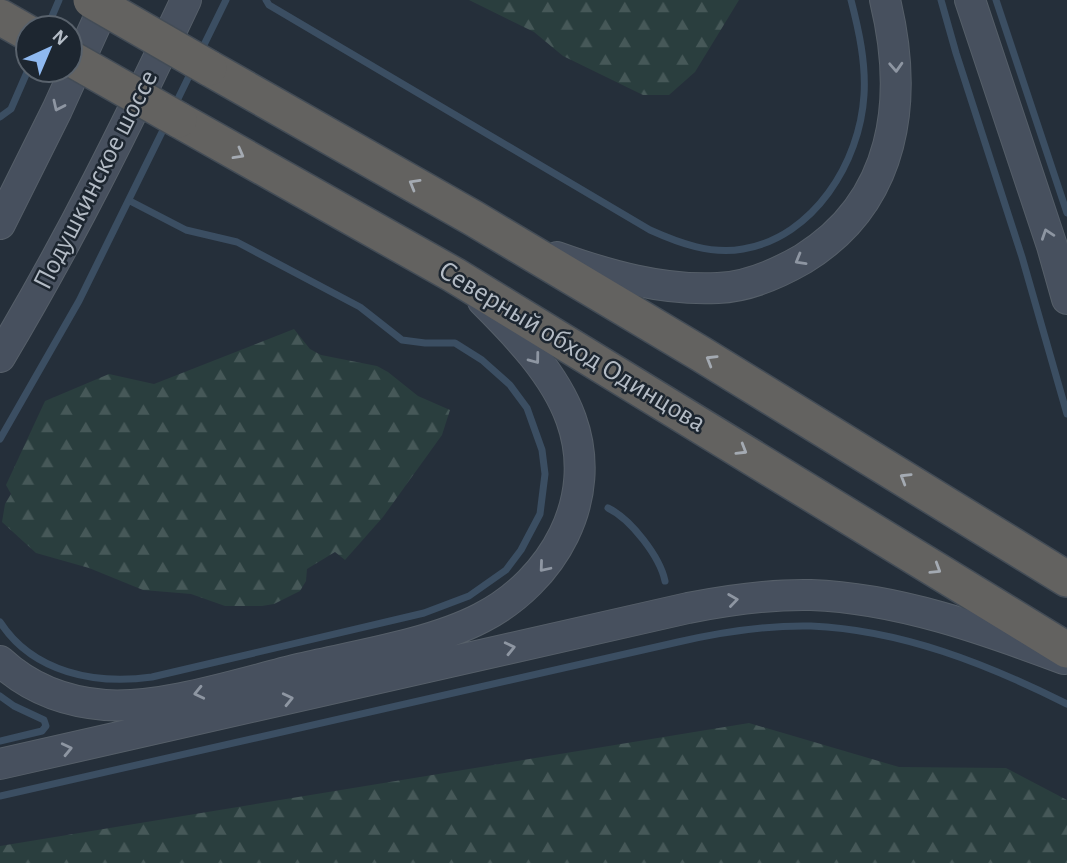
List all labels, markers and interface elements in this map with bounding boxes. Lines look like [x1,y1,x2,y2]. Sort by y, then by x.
north arrow [14,14,84,84]
text: N [48,26,71,49]
one-way arrow [888,62,903,73]
street label: Подушкинское шоссе [29,66,163,294]
one-way arrow [52,99,66,112]
one-way arrow [232,146,244,159]
one-way arrow [409,179,421,192]
one-way arrow [1041,228,1056,240]
one-way arrow [795,252,808,265]
street label: Северный обход Одинцова [434,256,710,438]
one-way arrow [526,352,539,364]
one-way arrow [705,355,718,368]
one-way arrow [735,442,748,455]
one-way arrow [899,474,912,487]
one-way arrow [540,558,552,571]
one-way arrow [929,561,942,574]
one-way arrow [727,593,738,608]
one-way arrow [504,642,516,656]
one-way arrow [193,685,205,699]
one-way arrow [282,692,294,707]
one-way arrow [60,743,72,757]

